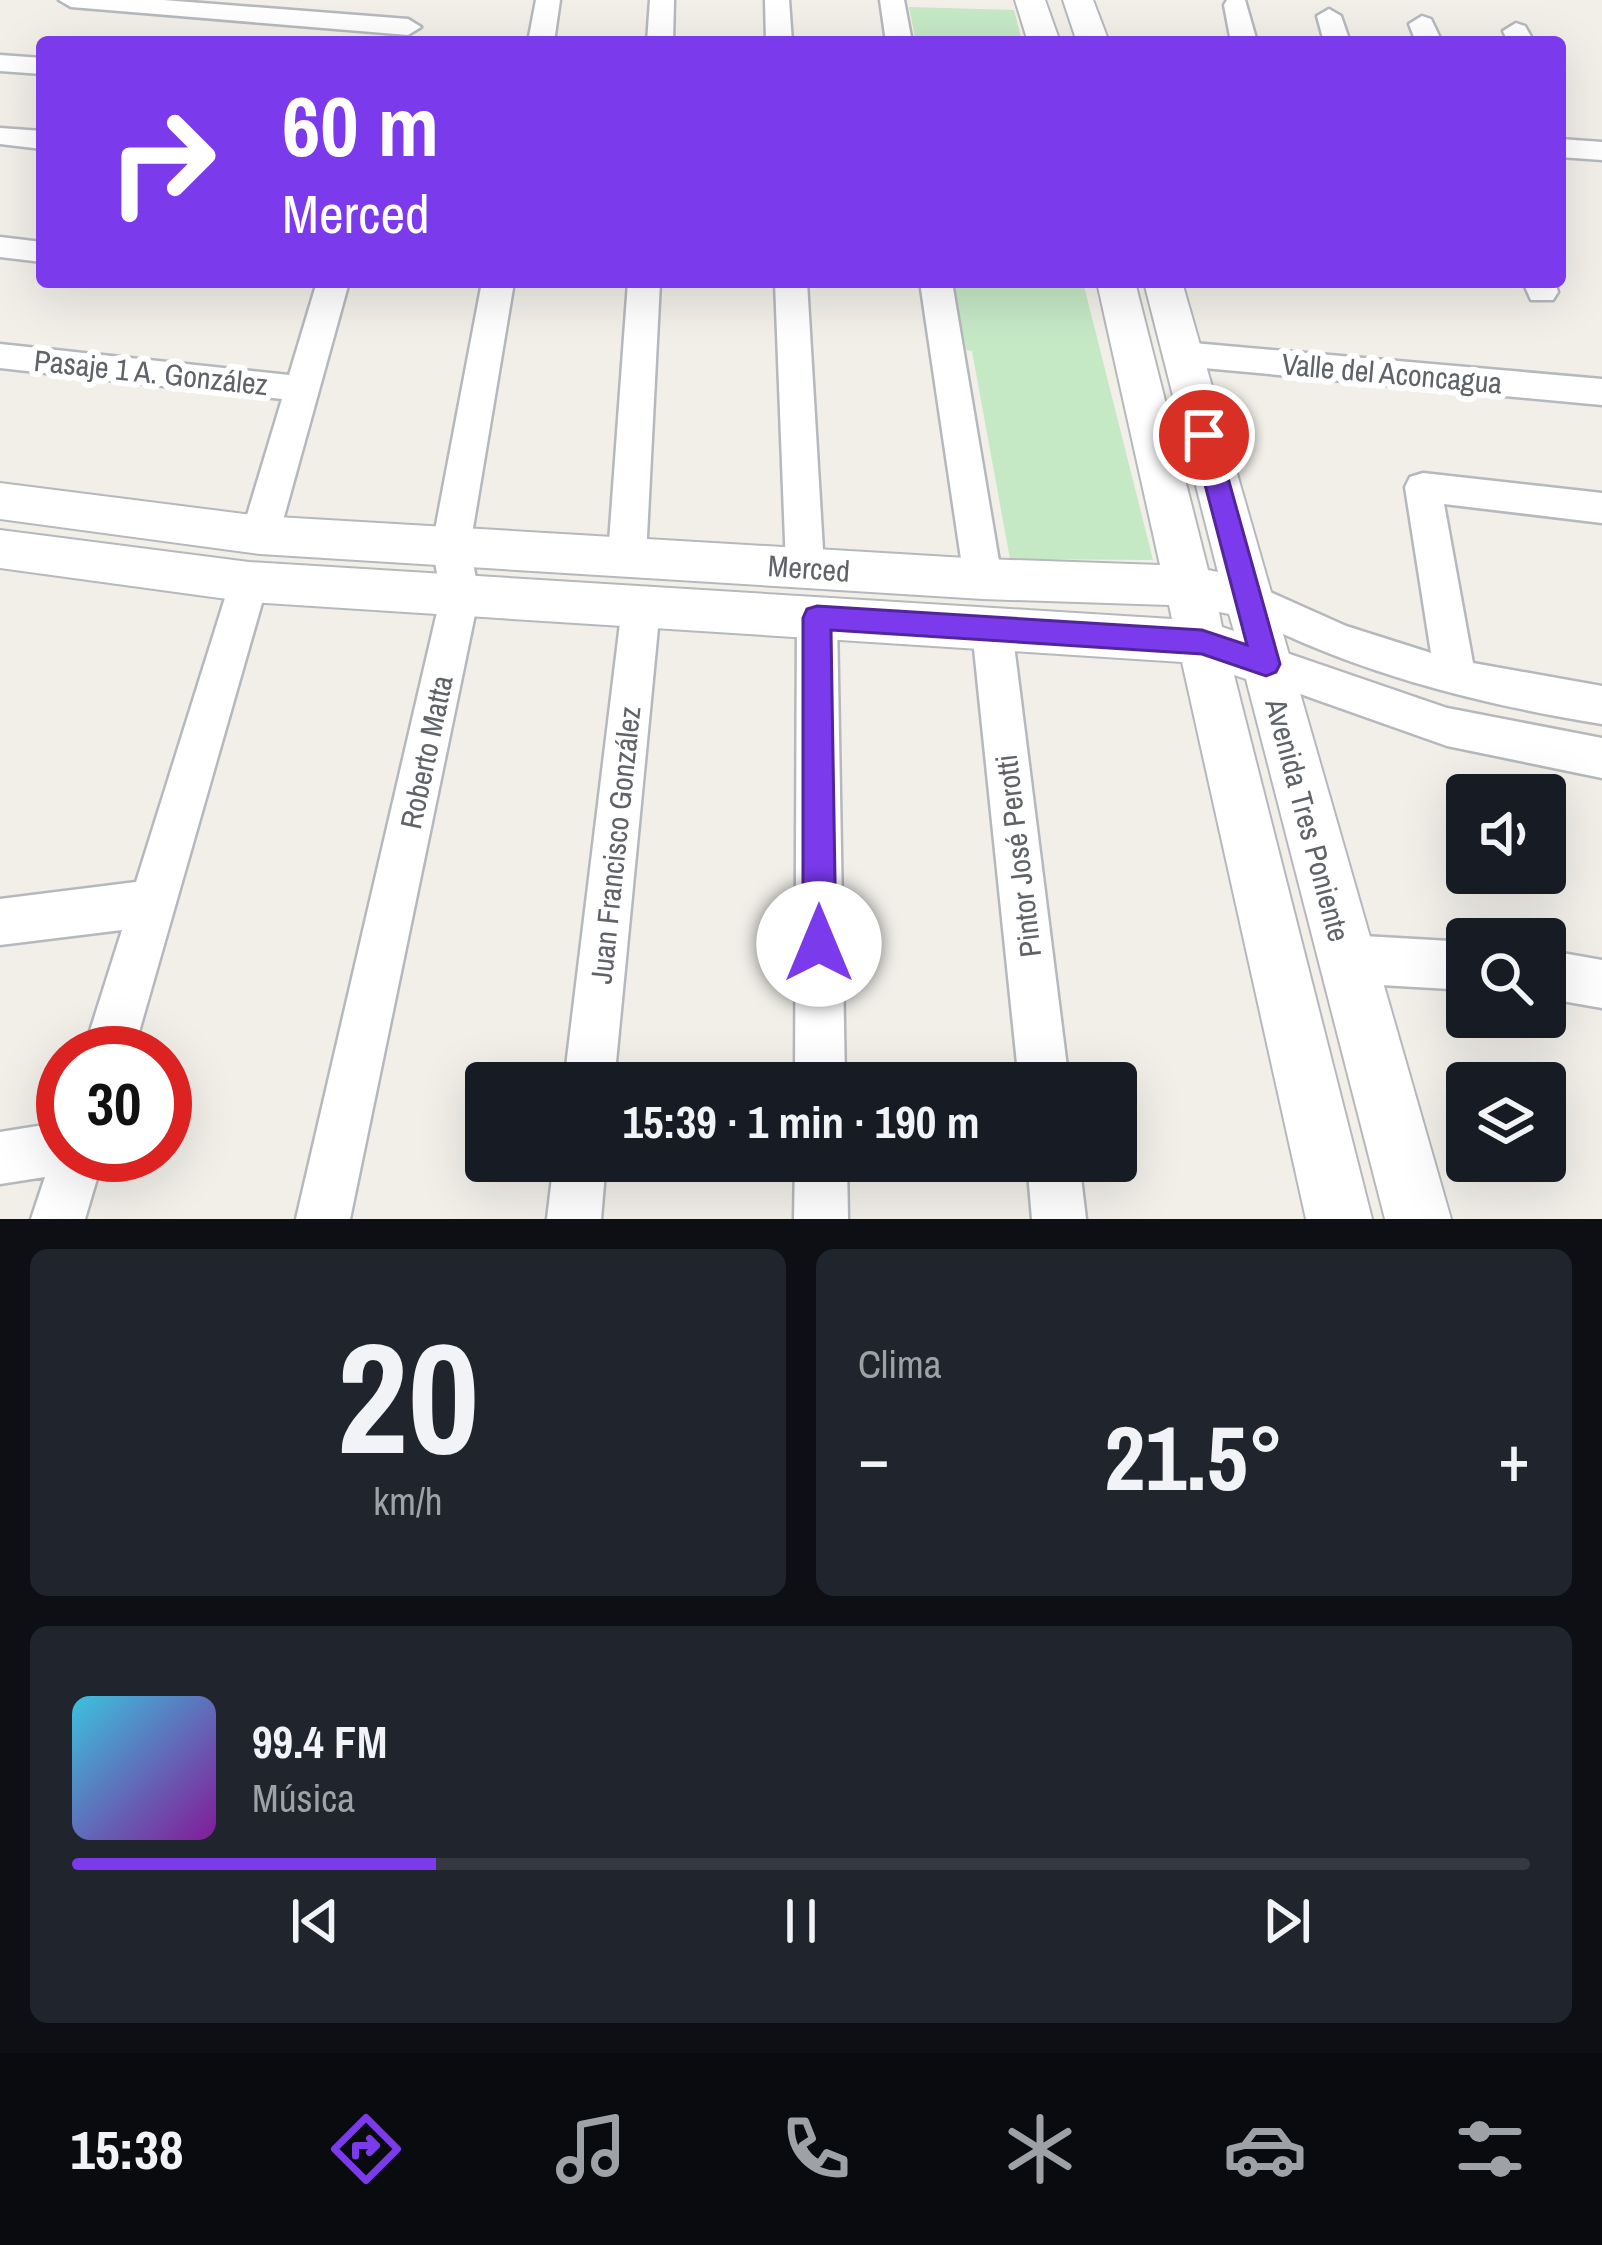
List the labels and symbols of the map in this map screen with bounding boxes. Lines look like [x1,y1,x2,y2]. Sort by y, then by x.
street label: Pasaje 1 A. González [32,340,270,404]
street label: Valle del Aconcagua [1280,343,1504,403]
pin [1153,384,1255,486]
street label: Merced [767,545,851,591]
street label: Roberto Matta [390,671,462,832]
street label: Avenida Tres Poniente [1256,693,1360,946]
street label: Juan Francisco González [581,704,649,986]
street label: Pintor José Perotti [986,752,1050,960]
position arrow [756,881,882,1007]
speed limit sign: 30 [36,1026,192,1182]

